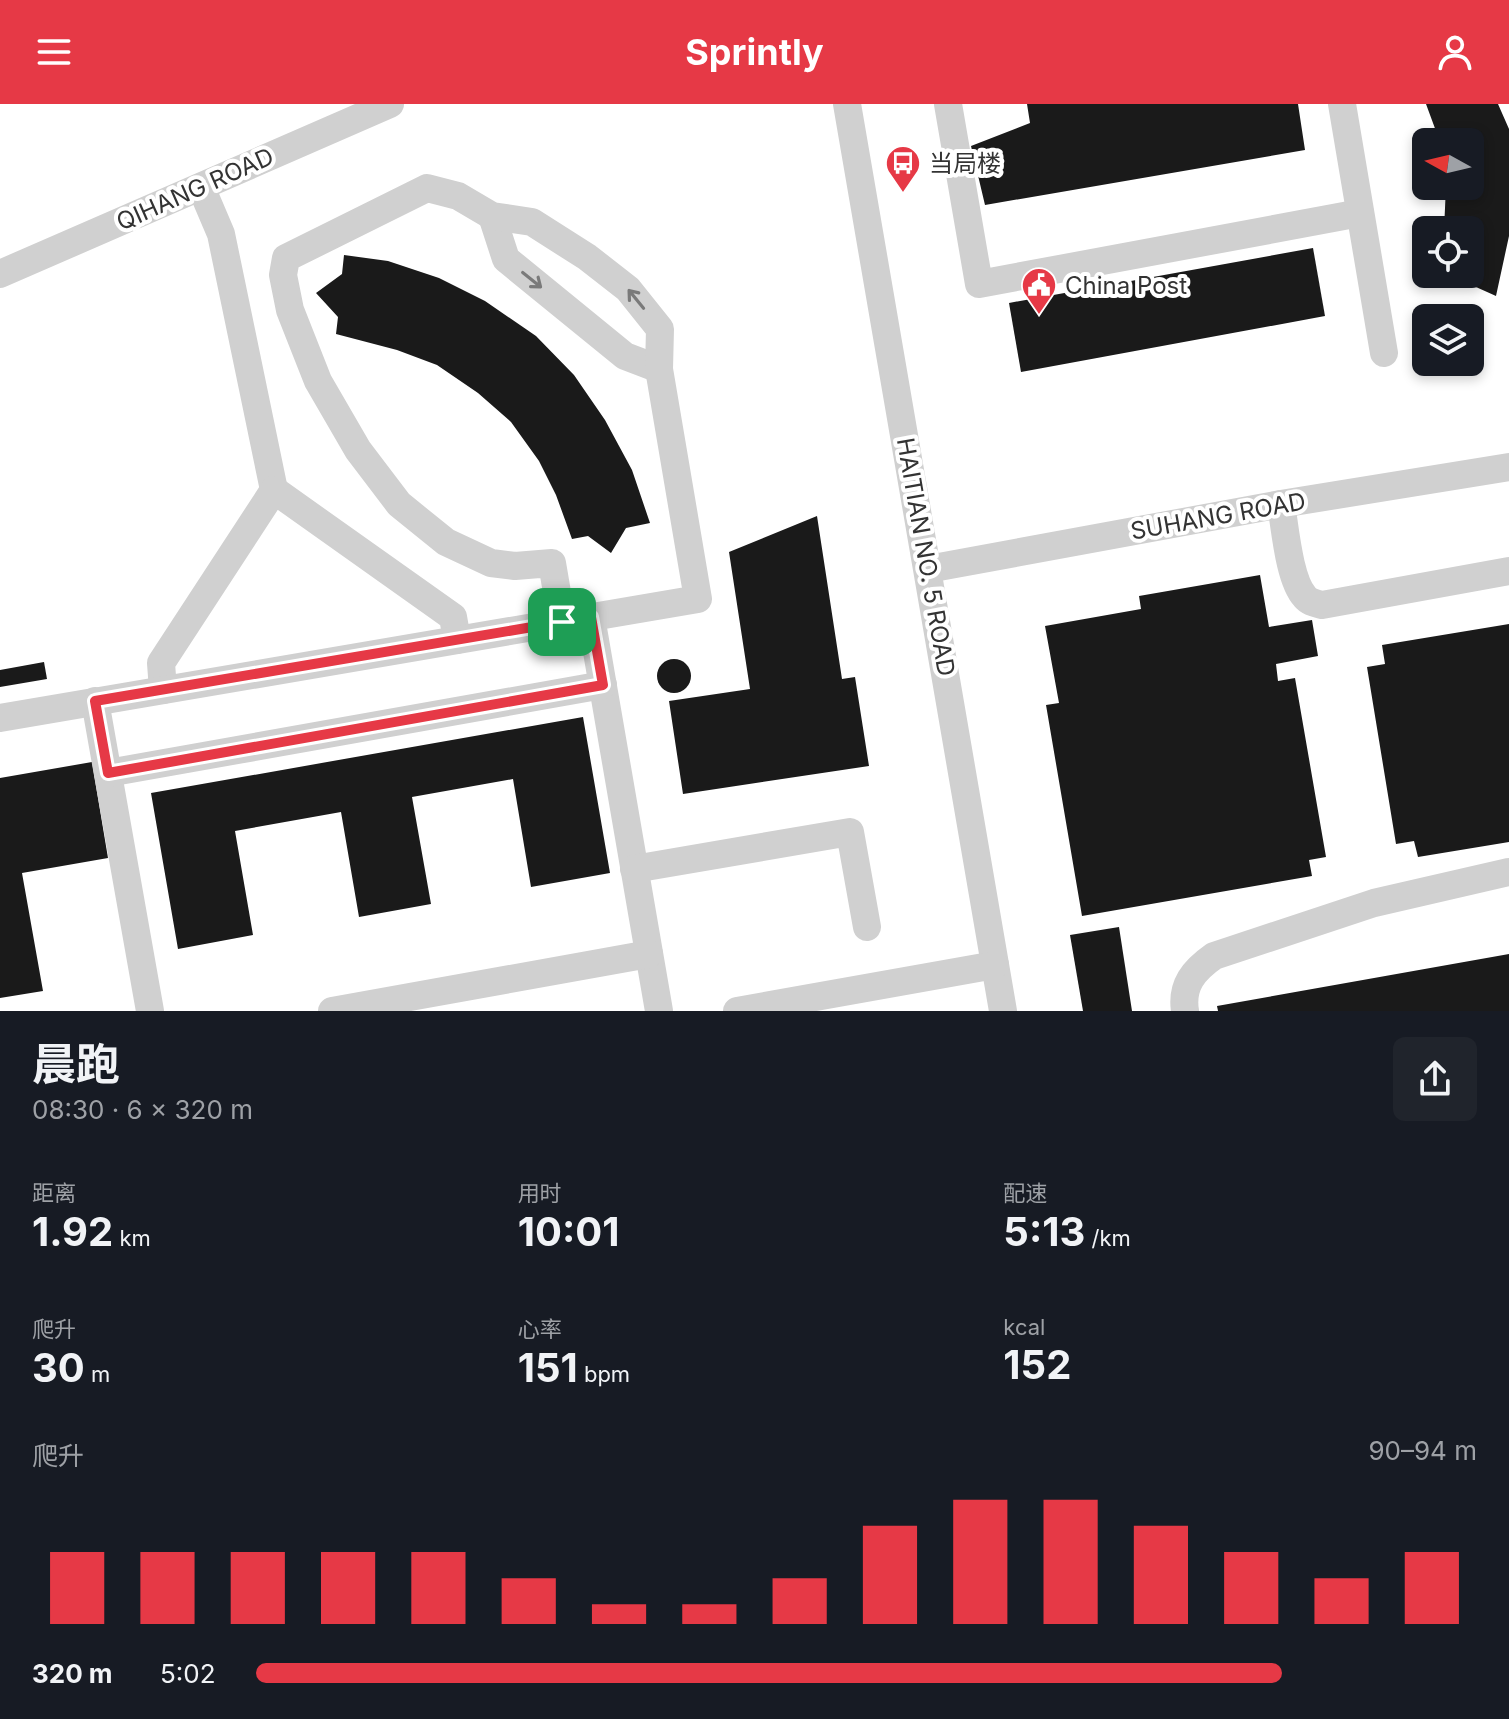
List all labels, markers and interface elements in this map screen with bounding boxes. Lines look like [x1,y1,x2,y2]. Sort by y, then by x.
icon: menu [32,30,76,74]
text: Sprintly [685,30,824,74]
icon: person [1433,30,1477,74]
north arrow [1412,128,1484,200]
map controls [1412,128,1484,376]
street label: QIHANG ROAD [112,141,278,237]
bus stop icon: 当局楼 [884,144,922,194]
place label: 当局楼 [929,149,1001,178]
button: locate [1412,216,1484,288]
public building icon: China Post [1020,266,1058,316]
one-way arrow [521,271,541,289]
place label: China Post [1065,271,1187,300]
one-way arrow [627,289,645,310]
button: layers [1412,304,1484,376]
street label: HAITIAN NO. 5 ROAD [891,436,961,678]
street label: SUHANG ROAD [1128,486,1308,546]
pin [528,588,596,656]
icon: arrive [540,600,584,644]
text: 晨跑 [32,1037,120,1091]
button: share [1393,1037,1477,1121]
text: 08:30 · 6 × 320 m [32,1094,253,1125]
text: 距离 [32,1180,76,1206]
text: 用时 [518,1180,562,1206]
text: 配速 [1003,1180,1047,1206]
text: 1.92 [32,1207,113,1256]
text: 10:01 [518,1207,619,1256]
text: 5:13 [1003,1207,1085,1256]
text: km [113,1225,151,1251]
text: /km [1085,1225,1131,1251]
text: kcal [1003,1314,1045,1340]
text: 爬升 [32,1316,76,1342]
text: 心率 [518,1316,562,1342]
text: 152 [1003,1340,1071,1389]
text: 30 [32,1343,85,1392]
text: 151 [518,1343,578,1392]
text: m [85,1361,110,1387]
text: bpm [578,1361,630,1387]
text: 90–94 m [1368,1435,1477,1466]
text: 爬升 [32,1440,84,1471]
text: 320 m [32,1658,113,1689]
text: 5:02 [160,1658,216,1689]

